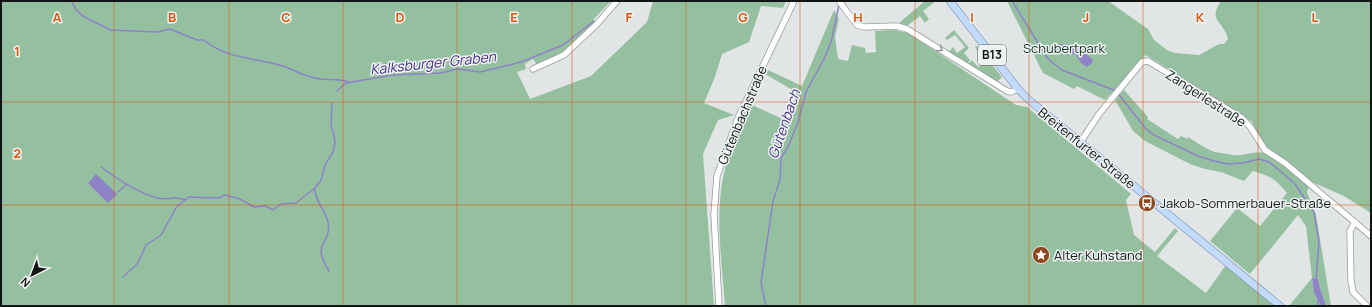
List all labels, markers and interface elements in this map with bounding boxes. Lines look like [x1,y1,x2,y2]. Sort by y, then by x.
text: A [53,8,62,26]
text: B [168,8,176,26]
text: C [281,8,291,26]
text: D [395,8,405,26]
text: E [510,8,518,26]
text: F [626,8,633,26]
text: G [738,8,748,26]
text: H [853,8,863,26]
text: I [970,8,974,26]
text: J [1083,8,1089,26]
text: K [1196,8,1205,26]
text: L [1312,8,1319,26]
park label: Schubertpark [1023,39,1105,57]
text: 1 [14,42,20,60]
one-way arrow [936,44,943,52]
road number: B13 [978,45,1006,65]
water label: Kalksburger Graben [369,46,497,79]
street label: Gütenbachstraße [713,62,771,167]
street label: Zangerlestraße [1162,65,1250,131]
water label: Gütenbach [763,86,804,161]
street label: Breitenfurter Straße [1035,103,1140,193]
text: 2 [13,144,21,162]
bus stop icon: Jakob-Sommerbauer-Straße [1137,193,1157,213]
place label: Jakob-Sommerbauer-Straße [1160,194,1331,212]
place icon: Alter Kuhstand [1031,245,1051,265]
place label: Alter Kuhstand [1054,246,1142,264]
north arrow [12,255,52,295]
text: N [17,275,33,291]

